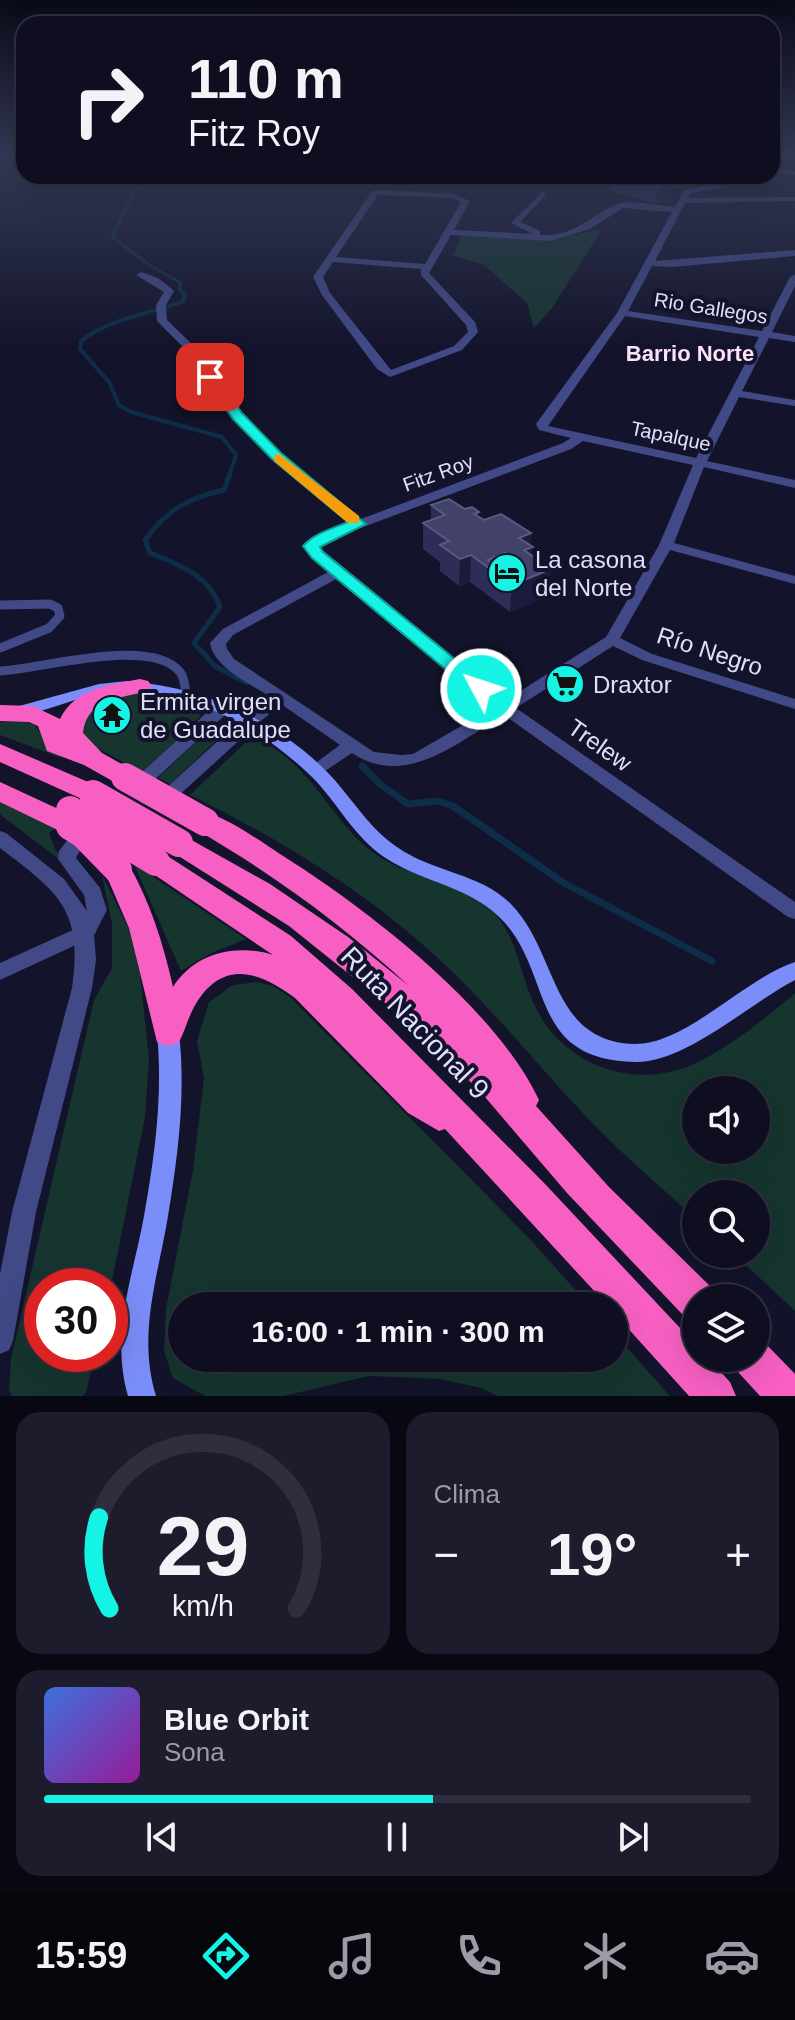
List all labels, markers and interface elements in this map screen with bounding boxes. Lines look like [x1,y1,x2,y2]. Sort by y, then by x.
text: 110 m [188,47,344,110]
icon: right [56,48,160,152]
text: Fitz Roy [188,113,320,154]
street label: Rio Gallegos [653,288,769,328]
district label: Barrio Norte [626,341,754,366]
pin [176,343,244,411]
icon: arrive [188,355,232,399]
street label: Tapalque [629,417,713,455]
street label: Fitz Roy [400,450,476,496]
place label: La casona del Norte [535,546,646,601]
hotel icon: La casona del Norte [486,552,528,594]
street label: Río Negro [654,621,766,681]
position arrow [439,647,523,731]
supermarket icon: Draxtor [544,663,586,705]
place label: Draxtor [593,671,672,698]
place label: Ermita virgen de Guadalupe [140,688,291,743]
temple icon: Ermita virgen de Guadalupe [91,694,133,736]
street label: Trelew [563,714,637,777]
street label: Ruta Nacional 9 [335,941,495,1105]
map controls [682,1076,770,1372]
button: sound [682,1076,770,1164]
button: search [682,1180,770,1268]
speed limit sign: 30 [24,1268,128,1372]
button: layers [682,1284,770,1372]
text: 16:00 · 1 min · 300 m [251,1315,545,1348]
text: Clima [434,1479,500,1509]
text: 29 [156,1500,249,1593]
text: 19° [547,1521,638,1588]
text: − [434,1530,459,1579]
text: + [725,1530,751,1579]
text: km/h [172,1590,234,1622]
text: Blue Orbit [164,1703,309,1736]
text: Sona [164,1737,225,1767]
icon: previous [140,1815,184,1859]
icon: pause [375,1815,419,1859]
icon: next [611,1815,655,1859]
icon: directions [198,1928,254,1984]
icon: music [324,1928,380,1984]
icon: phone [451,1928,507,1984]
icon: climate [577,1928,633,1984]
icon: car [704,1928,760,1984]
text: 15:59 [35,1935,127,1976]

